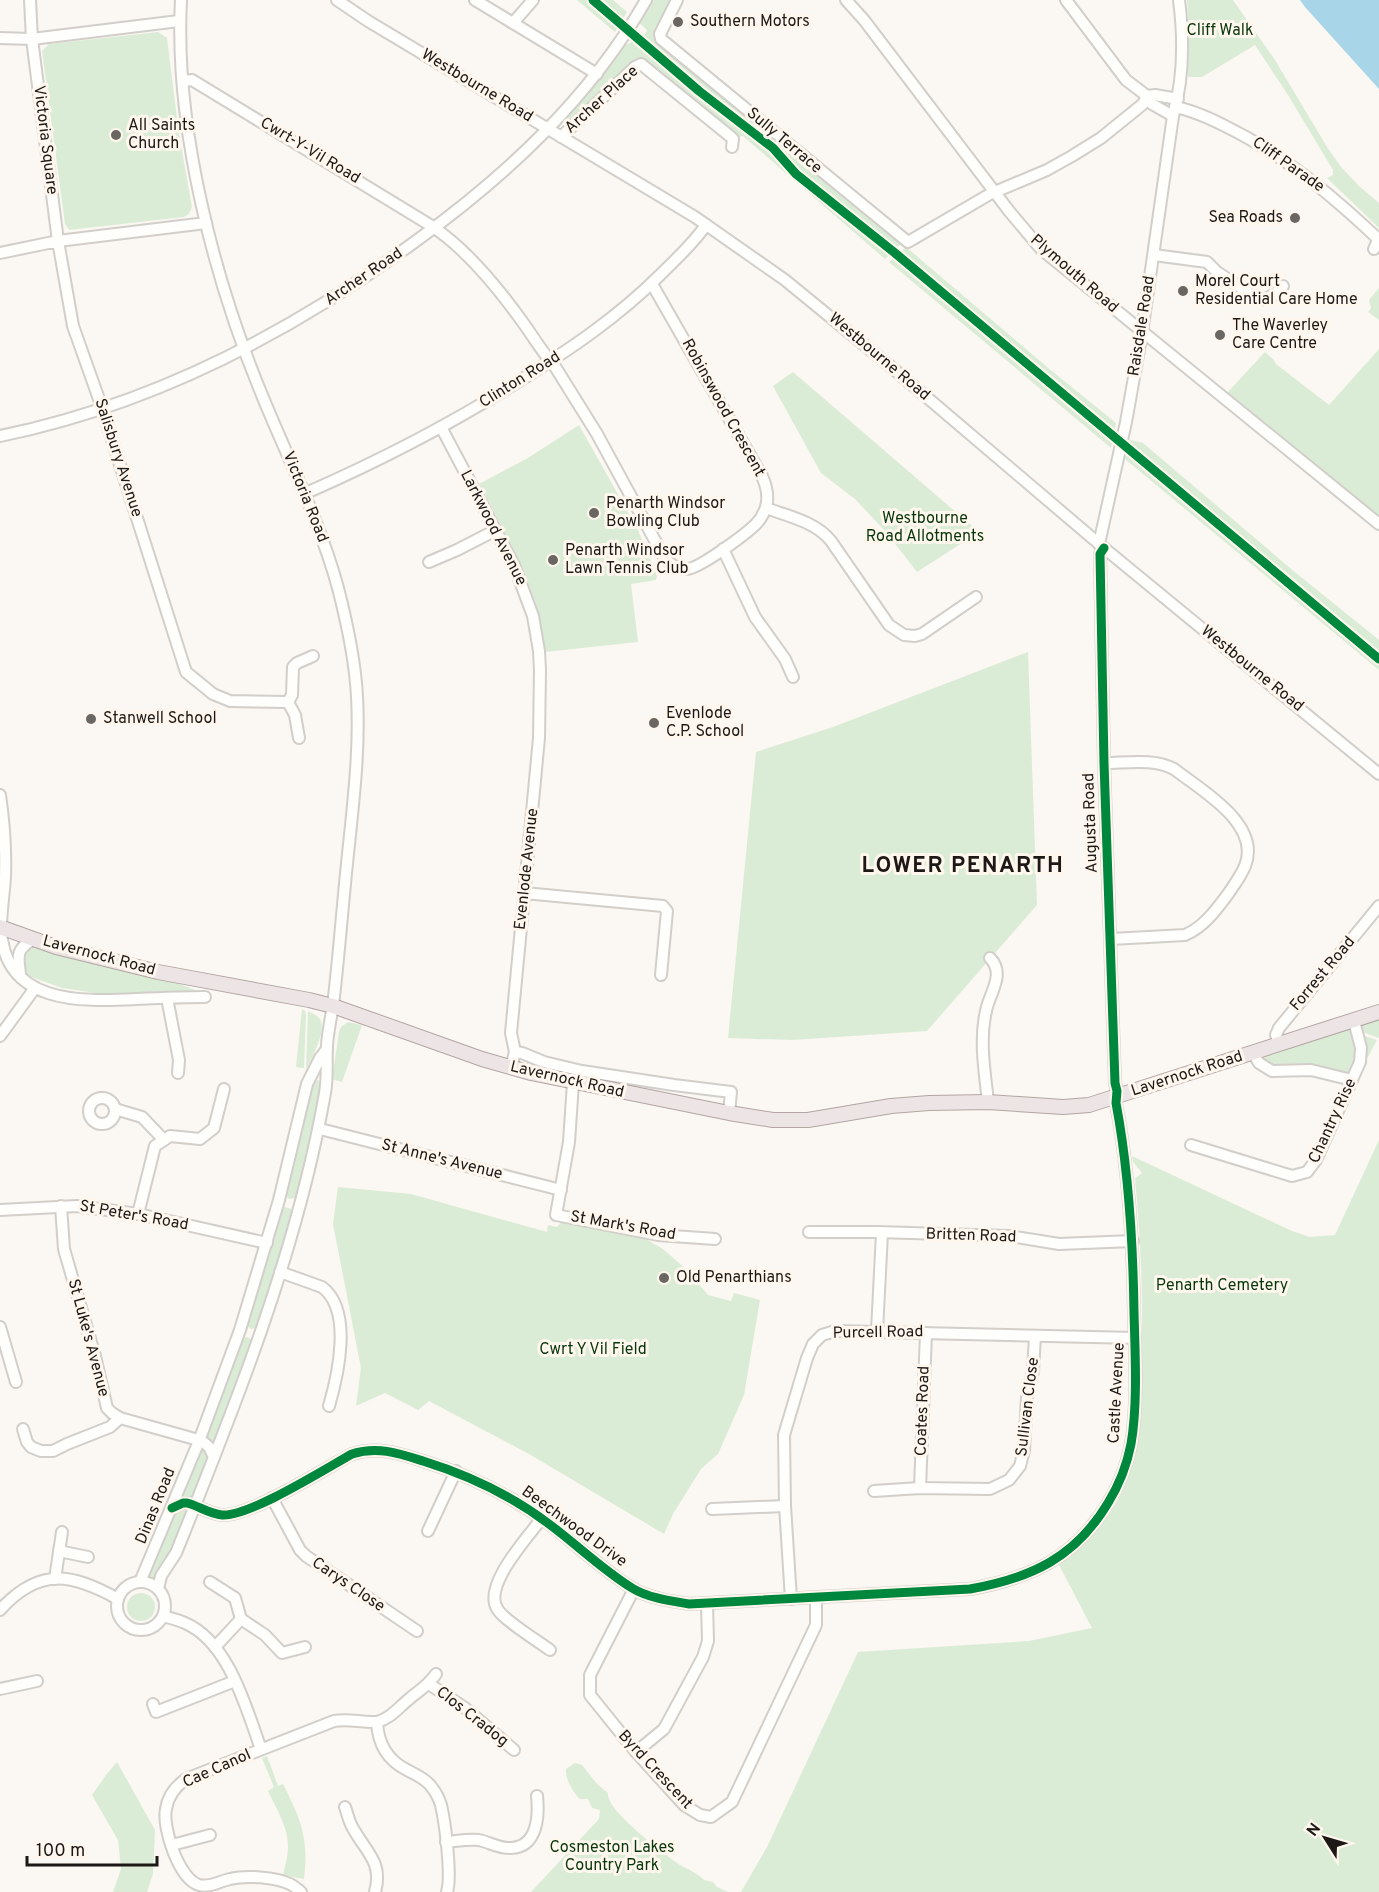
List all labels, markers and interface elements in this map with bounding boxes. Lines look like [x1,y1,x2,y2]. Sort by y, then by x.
place label: Southern Motors [690,12,810,32]
marker: Southern Motors [671,15,685,29]
park label: Cliff Walk [1187,21,1253,41]
street label: Westbourne Road [418,45,536,127]
street label: Archer Place [561,62,643,138]
street label: Victoria Square [28,84,62,196]
street label: Sully Terrace [742,104,826,178]
street label: Cwrt-Y-Vil Road [256,113,364,189]
place label: All Saints Church [128,116,195,154]
marker: All Saints Church [109,128,123,142]
street label: Cliff Parade [1248,133,1328,197]
place label: Sea Roads [1208,208,1283,228]
marker: Sea Roads [1288,211,1302,225]
street label: Plymouth Road [1026,230,1122,318]
street label: Archer Road [321,244,407,310]
place label: Morel Court Residential Care Home [1195,272,1358,310]
street label: Raisdale Road [1124,274,1160,378]
marker: Morel Court Residential Care Home [1176,284,1190,298]
street label: Westbourne Road [824,309,934,405]
place label: The Waverley Care Centre [1232,316,1328,354]
marker: The Waverley Care Centre [1213,328,1227,342]
street label: Robinswood Crescent [677,336,769,480]
street label: Clinton Road [476,347,564,413]
street label: Salisbury Avenue [89,396,147,520]
street label: Victoria Road [278,449,332,545]
street label: Larkwood Avenue [455,467,531,589]
place label: Penarth Windsor Bowling Club [606,494,725,532]
marker: Penarth Windsor Bowling Club [587,506,601,520]
park label: Westbourne Road Allotments [866,509,984,547]
place label: Penarth Windsor Lawn Tennis Club [565,541,689,579]
marker: Penarth Windsor Lawn Tennis Club [546,553,560,567]
street label: Westbourne Road [1196,621,1308,717]
place label: Evenlode C.P. School [666,704,744,742]
place label: Stanwell School [103,709,217,729]
marker: Stanwell School [84,712,98,726]
marker: Evenlode C.P. School [647,716,661,730]
street label: Augusta Road [1079,773,1103,873]
street label: Evenlode Avenue [511,807,543,931]
district label: LOWER PENARTH [862,853,1064,880]
street label: Lavernock Road [40,931,158,981]
street label: Forrest Road [1286,933,1360,1015]
street label: Lavernock Road [1129,1047,1245,1101]
street label: Lavernock Road [508,1057,626,1103]
street label: Chantry Rise [1305,1075,1361,1167]
street label: St Anne's Avenue [379,1135,505,1185]
street label: St Peter's Road [78,1197,190,1235]
street label: St Mark's Road [569,1207,677,1245]
street label: Britten Road [925,1224,1017,1248]
place label: Old Penarthians [676,1268,792,1288]
marker: Old Penarthians [657,1271,671,1285]
park label: Penarth Cemetery [1156,1276,1288,1296]
street label: St Luke's Avenue [63,1277,113,1399]
street label: Purcell Road [832,1322,924,1344]
park label: Cwrt Y Vil Field [539,1340,647,1360]
street label: Castle Avenue [1104,1342,1130,1444]
street label: Sullivan Close [1012,1356,1044,1458]
street label: Coates Road [911,1365,935,1457]
street label: Dinas Road [132,1465,180,1547]
street label: Beechwood Drive [517,1482,631,1572]
street label: Carys Close [308,1553,388,1617]
street label: Clos Cradog [432,1682,512,1752]
street label: Byrd Crescent [613,1726,697,1814]
street label: Cae Canol [180,1745,254,1793]
north arrow [1295,1808,1355,1868]
text: N [1303,1820,1326,1841]
scale bar [27,1829,158,1867]
park label: Cosmeston Lakes Country Park [549,1838,675,1876]
text: 100 m [36,1840,85,1863]

